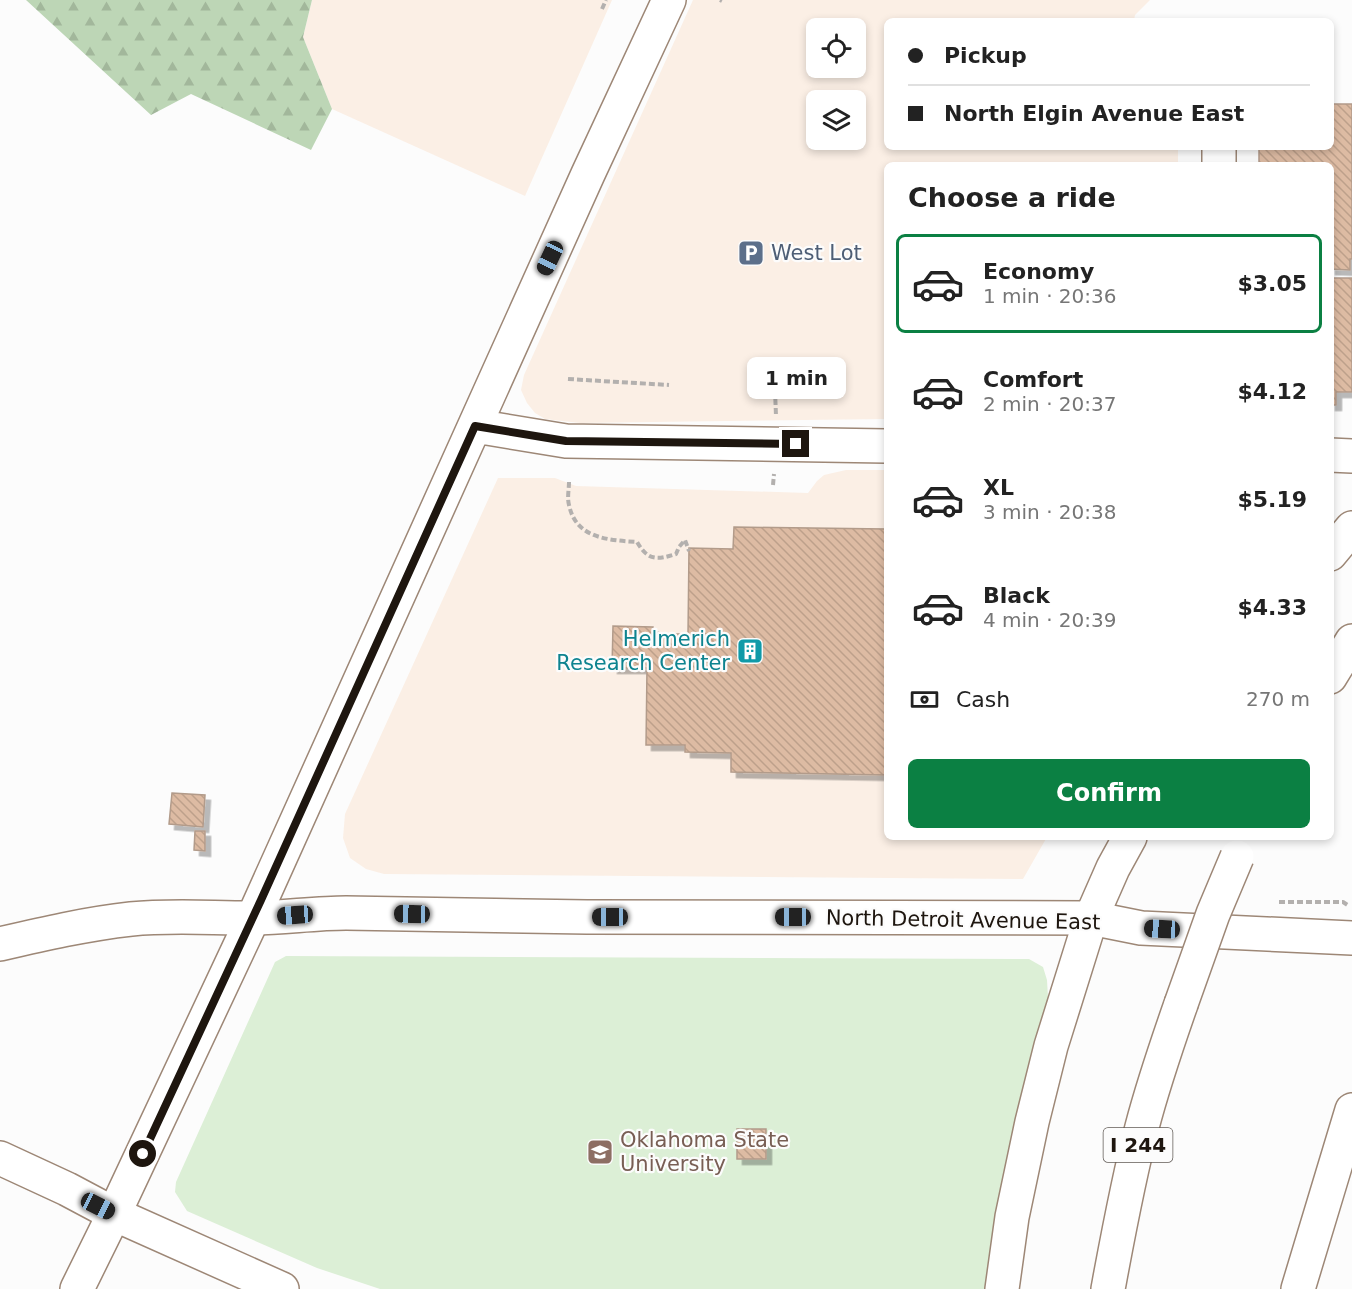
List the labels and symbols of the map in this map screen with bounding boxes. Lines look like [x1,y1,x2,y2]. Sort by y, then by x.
car [534,238,566,278]
parking icon: West Lot [736,238,766,268]
place label: West Lot [771,241,862,265]
callout: 1 min [746,357,846,399]
route end [782,430,809,457]
place label: Helmerich Research Center [556,627,730,675]
building icon: Helmerich Research Center [735,636,765,666]
car [276,905,314,925]
car [394,905,430,923]
street label: North Detroit Avenue East [826,906,1100,934]
car [592,908,628,926]
car [775,908,811,926]
car [1144,919,1180,939]
place label: Oklahoma State University [620,1128,789,1176]
road number: I 244 [1104,1128,1172,1162]
school or university icon: Oklahoma State University [585,1137,615,1167]
route start [129,1140,156,1167]
car [78,1190,118,1222]

